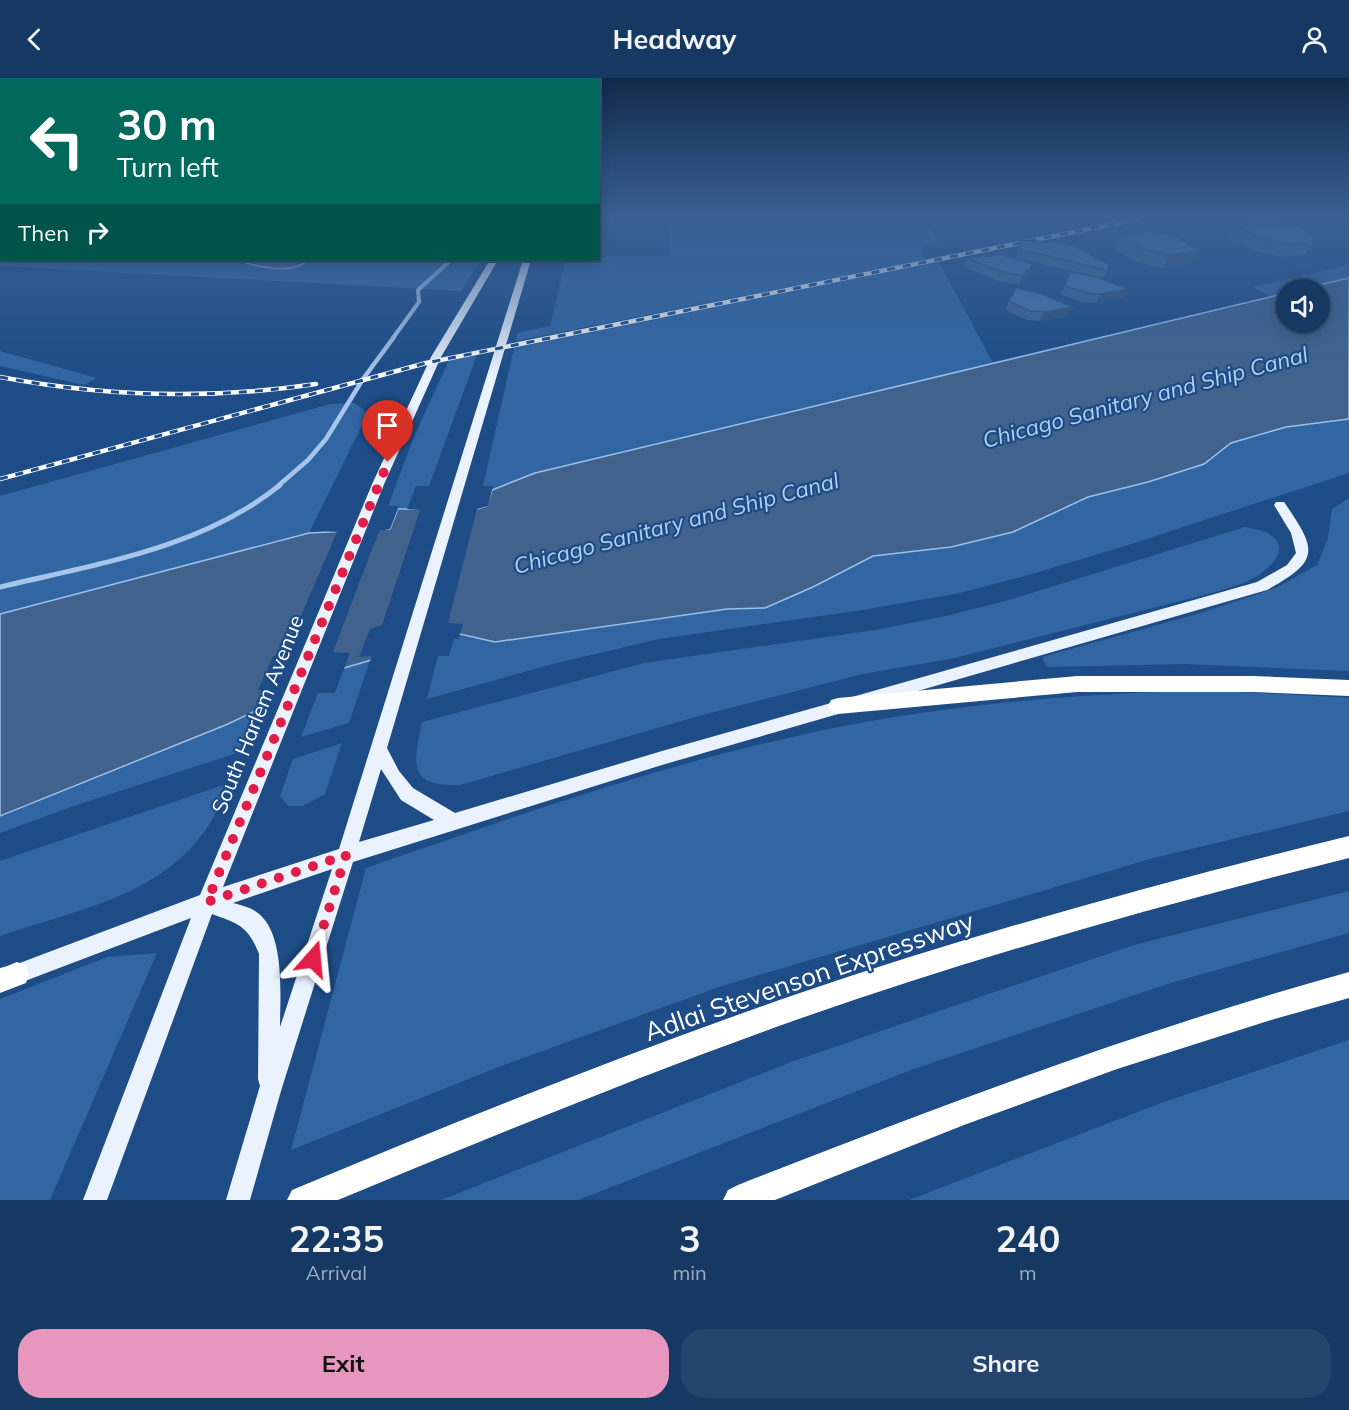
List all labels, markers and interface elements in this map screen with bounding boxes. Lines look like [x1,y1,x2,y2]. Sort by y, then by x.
text: Headway [612,22,737,56]
icon: back [18,23,51,56]
icon: person [1298,23,1331,56]
text: 30 m [117,98,217,151]
icon: left [18,102,96,180]
text: Turn left [117,150,219,184]
icon: right [81,216,114,249]
text: Then [18,219,69,247]
map controls [1276,279,1330,333]
button: sound [1276,279,1330,333]
water label: Chicago Sanitary and Ship Canal [979,340,1312,454]
pin [362,400,413,462]
icon: arrive [371,409,404,442]
water label: Chicago Sanitary and Ship Canal [510,466,843,580]
street label: South Harlem Avenue [205,611,309,817]
street label: Adlai Stevenson Expressway [640,904,978,1048]
position arrow [281,927,345,991]
text: 22:35 [289,1216,384,1261]
text: 3 [679,1216,701,1261]
text: 240 [995,1216,1060,1261]
text: Arrival [306,1260,367,1285]
text: min [673,1260,707,1285]
text: m [1019,1260,1037,1285]
button: Exit [18,1329,669,1398]
button: Share [681,1329,1331,1398]

